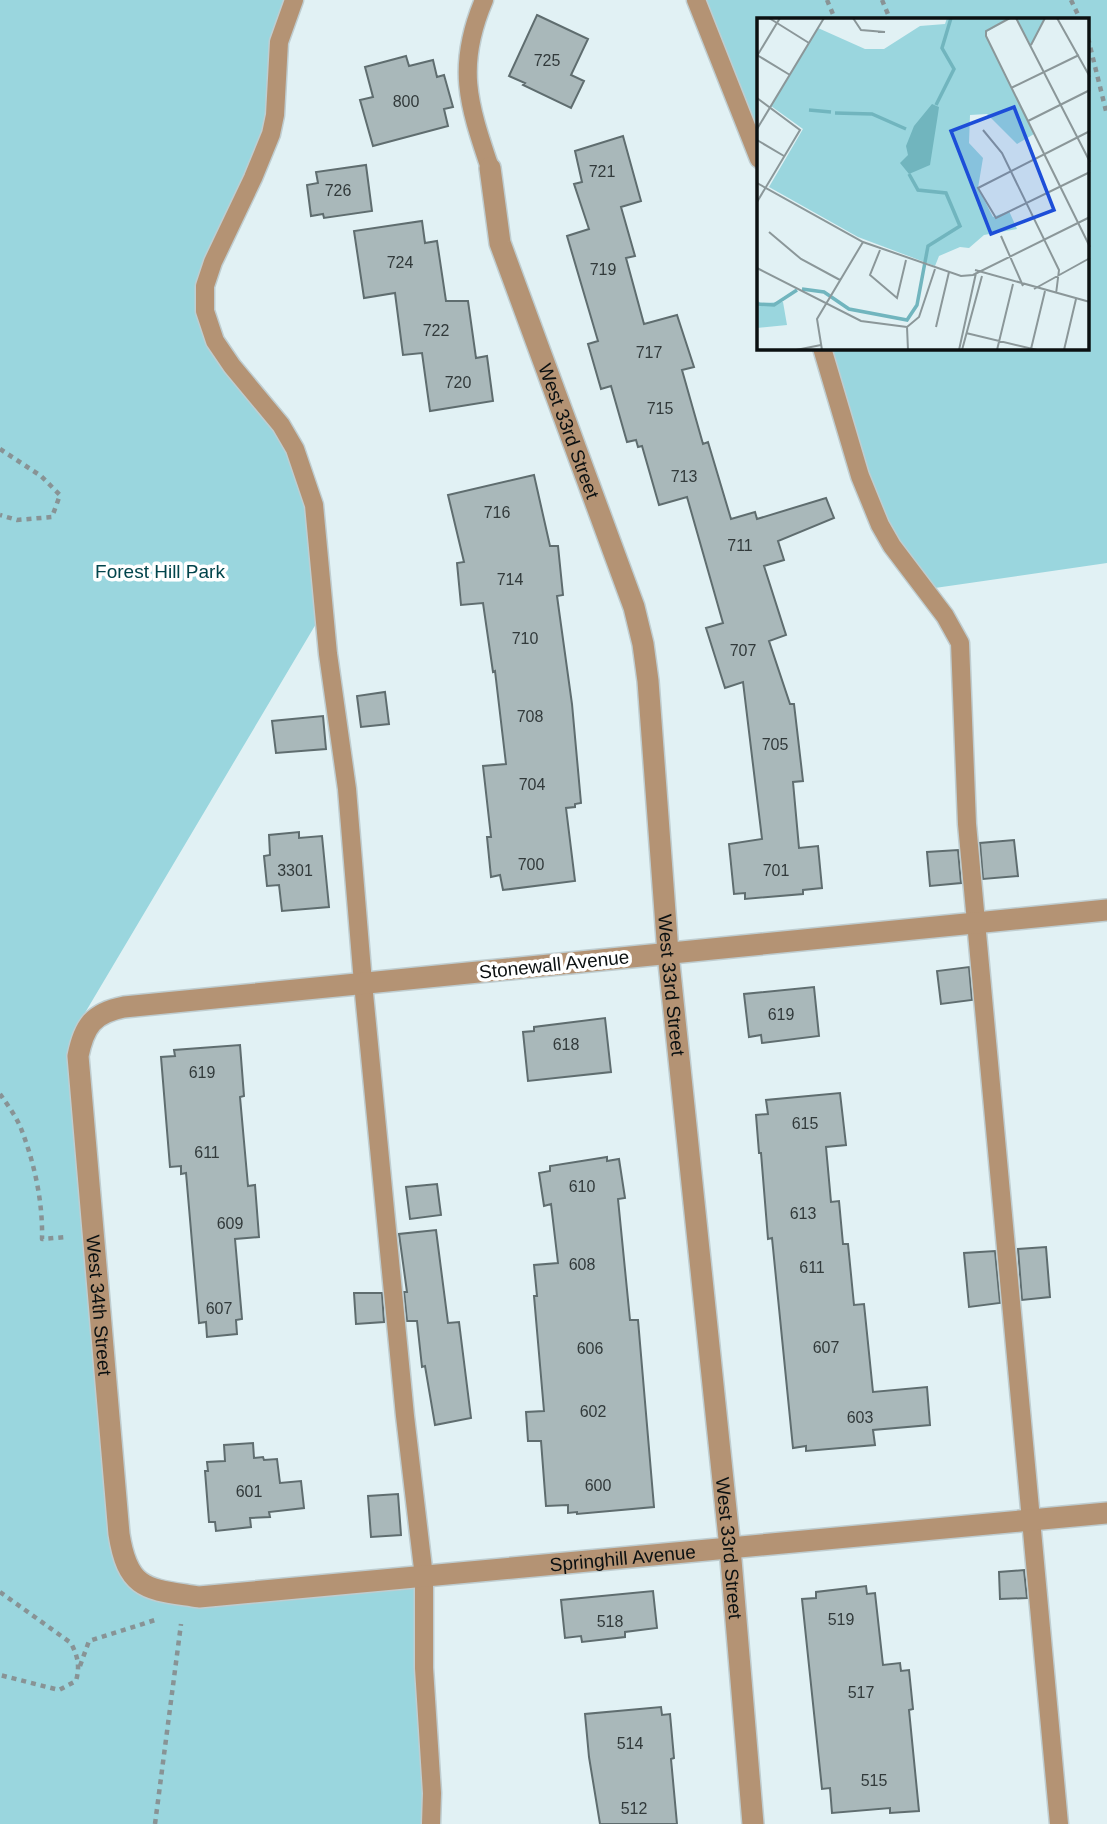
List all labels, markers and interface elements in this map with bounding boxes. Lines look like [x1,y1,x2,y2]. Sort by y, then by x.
inset map [757,18,1090,350]
house number: 725 [534,52,560,69]
house number: 800 [393,93,419,110]
house number: 721 [589,163,615,180]
house number: 726 [325,182,351,199]
house number: 724 [387,254,413,271]
house number: 719 [590,261,616,278]
house number: 722 [423,322,449,339]
house number: 717 [636,344,662,361]
street label: West 33rd Street [534,361,603,502]
house number: 720 [445,374,471,391]
house number: 715 [647,400,673,417]
house number: 713 [671,468,697,485]
house number: 716 [484,504,510,521]
house number: 711 [727,537,753,554]
park label: Forest Hill Park [95,561,225,582]
house number: 714 [497,571,523,588]
house number: 710 [512,630,538,647]
house number: 707 [730,642,756,659]
house number: 708 [517,708,543,725]
house number: 705 [762,736,788,753]
house number: 704 [519,776,545,793]
house number: 700 [518,856,544,873]
house number: 3301 [277,862,313,879]
house number: 701 [763,862,789,879]
street label: West 33rd Street [654,914,689,1058]
street label: Stonewall Avenue [478,946,630,983]
house number: 619 [768,1006,794,1023]
house number: 618 [553,1036,579,1053]
house number: 619 [189,1064,215,1081]
house number: 615 [792,1115,818,1132]
house number: 611 [194,1144,220,1161]
house number: 610 [569,1178,595,1195]
house number: 613 [790,1205,816,1222]
house number: 609 [217,1215,243,1232]
street label: West 34th Street [82,1234,115,1377]
house number: 608 [569,1256,595,1273]
house number: 611 [799,1259,825,1276]
house number: 607 [206,1300,232,1317]
house number: 607 [813,1339,839,1356]
house number: 606 [577,1340,603,1357]
house number: 602 [580,1403,606,1420]
house number: 603 [847,1409,873,1426]
street label: West 33rd Street [712,1476,746,1621]
house number: 600 [585,1477,611,1494]
house number: 601 [236,1483,262,1500]
street label: Springhill Avenue [549,1541,697,1576]
house number: 519 [828,1611,854,1628]
house number: 518 [597,1613,623,1630]
house number: 517 [848,1684,874,1701]
house number: 514 [617,1735,643,1752]
house number: 515 [861,1772,887,1789]
house number: 512 [621,1800,647,1817]

